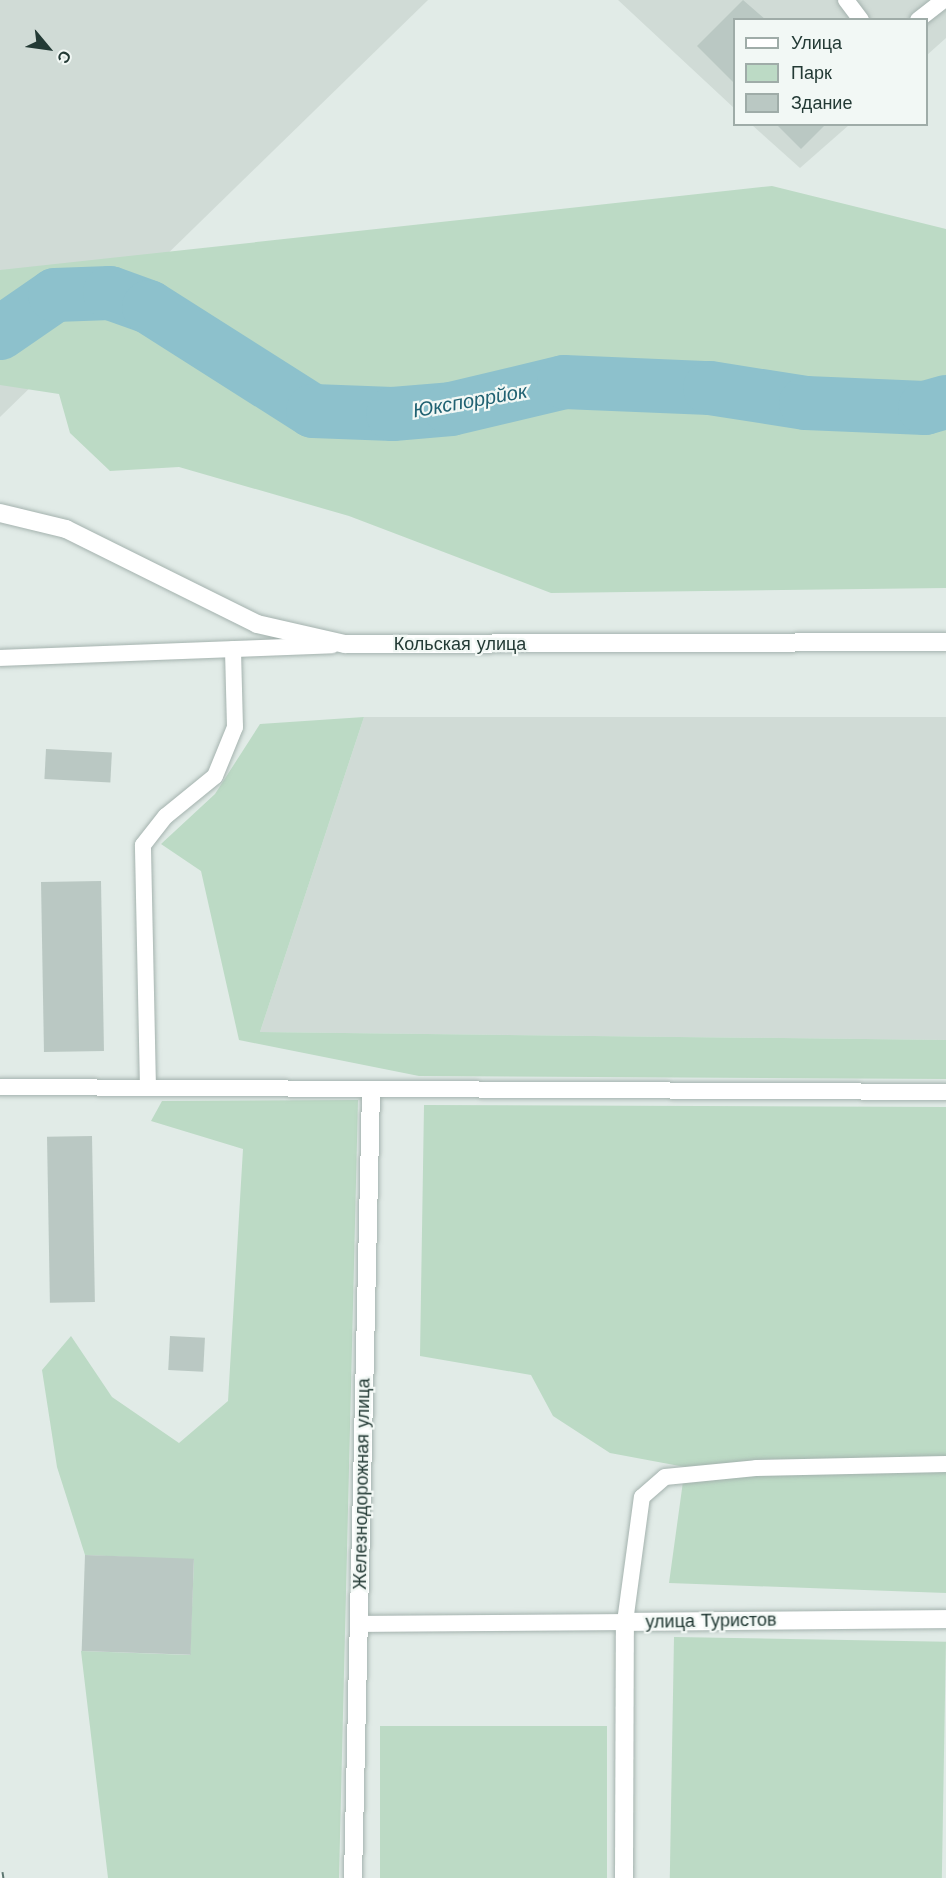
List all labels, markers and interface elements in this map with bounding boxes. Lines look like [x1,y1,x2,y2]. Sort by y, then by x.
north arrow [18,18,78,78]
legend [733,18,928,126]
text: Улица [791,32,842,53]
text: С [53,47,75,67]
text: Парк [791,62,832,83]
text: Здание [791,92,852,113]
water label: Юкспоррйок [411,379,529,423]
street label: Кольская улица [394,633,526,655]
street label: Железнодорожная улица [349,1378,375,1590]
street label: улица Туристов [645,1609,777,1633]

